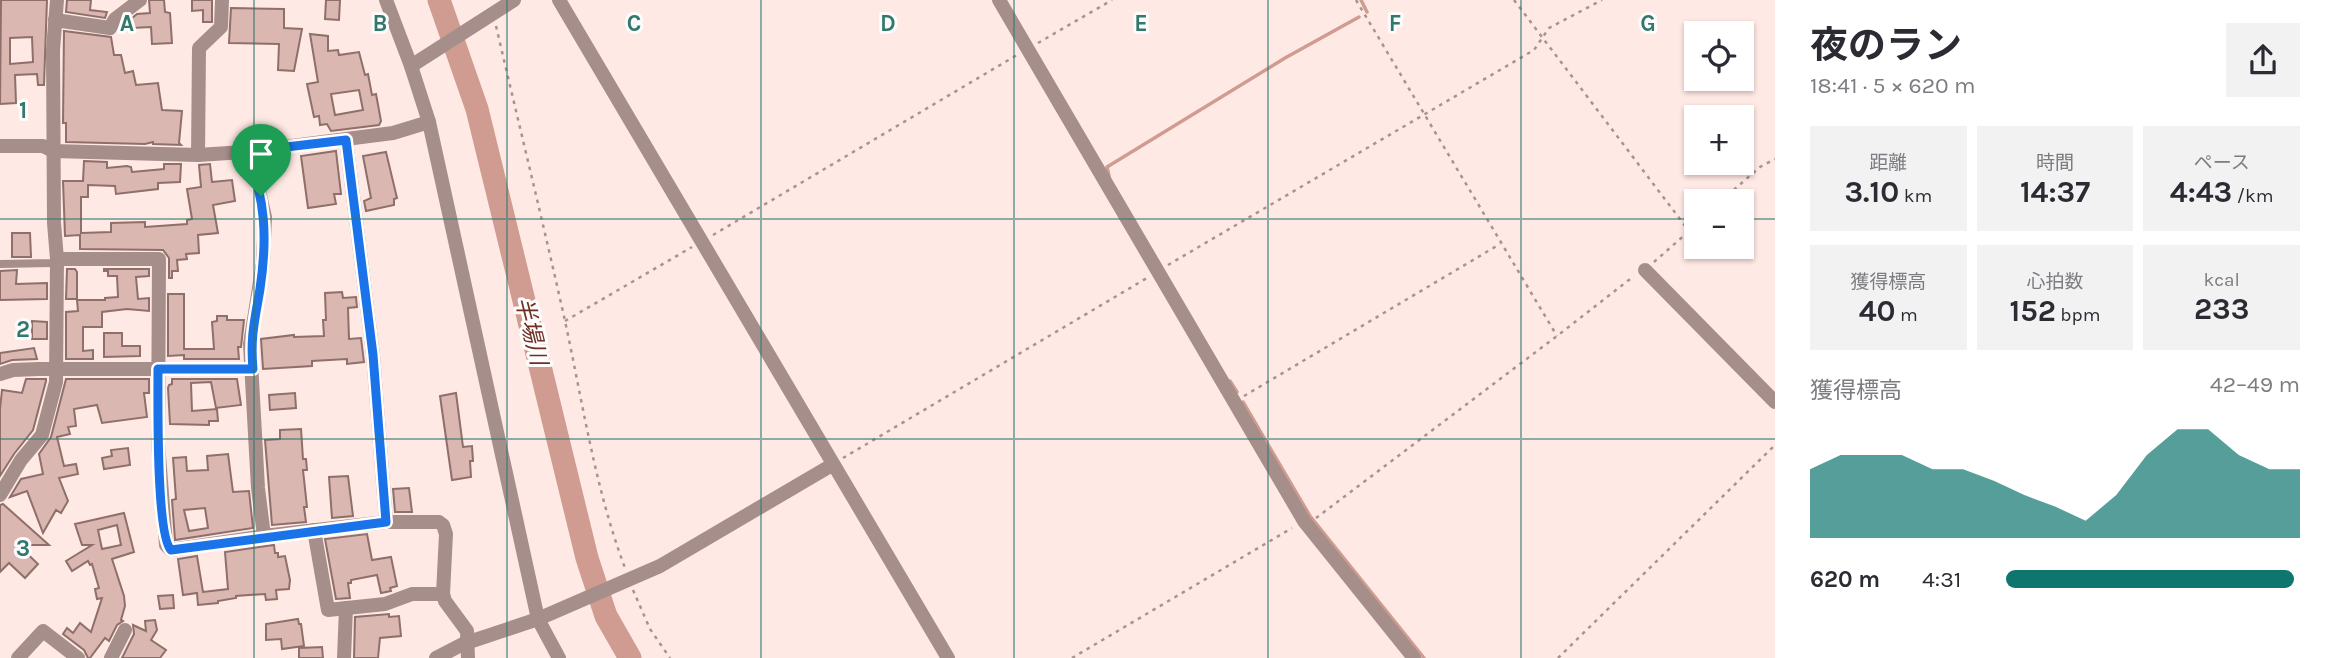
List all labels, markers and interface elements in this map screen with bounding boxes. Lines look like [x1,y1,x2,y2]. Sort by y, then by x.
text: A [120,10,134,37]
text: B [373,10,387,37]
text: C [627,10,641,37]
text: D [880,10,896,37]
text: E [1134,10,1148,37]
text: F [1389,10,1401,37]
text: G [1640,10,1656,37]
map controls [1684,21,1754,259]
button: locate [1684,21,1754,91]
text: 夜のラン [1810,23,1962,68]
button: share [2226,23,2300,97]
text: 18:41 · 5 × 620 m [1810,72,1976,99]
text: 1 [19,97,27,124]
button: + [1684,105,1754,175]
pin [231,124,291,196]
icon: arrive [242,135,280,173]
text: 距離 [1869,152,1907,174]
text: 時間 [2036,152,2074,174]
text: ペース [2194,152,2250,174]
text: 3.10 [1844,174,1899,210]
text: 14:37 [2020,174,2090,210]
text: 4:43 [2170,174,2232,210]
text: km [1899,185,1932,207]
text: /km [2232,185,2273,207]
button: − [1684,189,1754,259]
text: kcal [2204,269,2240,291]
text: 獲得標高 [1850,271,1926,293]
text: 心拍数 [2026,271,2084,293]
text: 233 [2194,291,2249,327]
text: 40 [1859,293,1896,329]
text: 152 [2010,293,2056,329]
water label: 半場川 [510,294,553,371]
text: m [1896,304,1918,326]
text: bpm [2056,304,2100,326]
text: 2 [16,316,30,343]
text: 42–49 m [2210,371,2300,398]
text: 獲得標高 [1810,377,1902,404]
text: 3 [16,535,30,562]
text: 620 m [1810,566,1880,593]
text: 4:31 [1922,566,1961,593]

